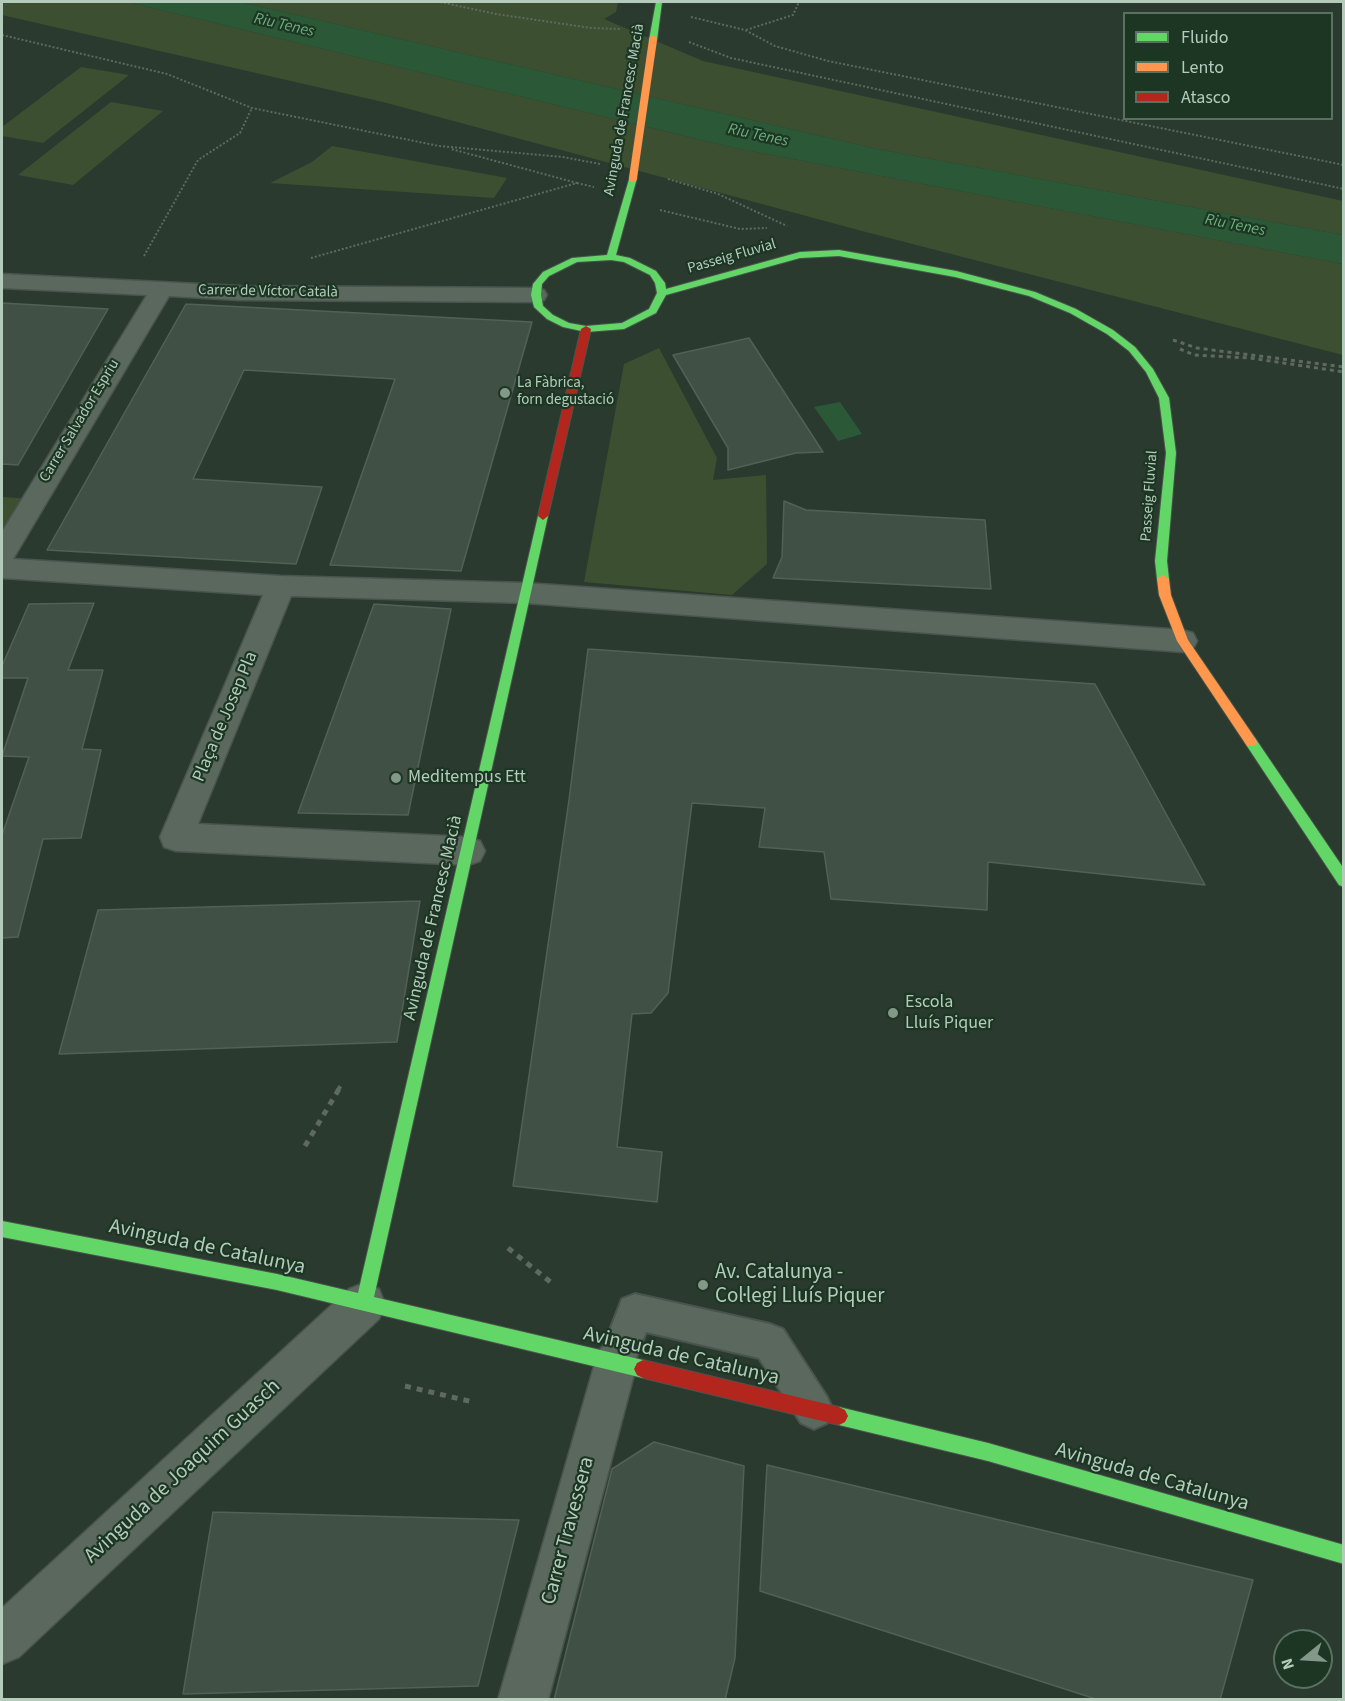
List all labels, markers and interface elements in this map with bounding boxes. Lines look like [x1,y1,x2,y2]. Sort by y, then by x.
water label: Riu Tenes [252,10,316,42]
legend [1123,12,1333,120]
street label: Avinguda de Francesc Macià [601,22,649,198]
text: Fluido [1181,25,1228,50]
text: Lento [1181,55,1224,80]
text: Atasco [1181,85,1230,110]
water label: Riu Tenes [726,120,790,152]
water label: Riu Tenes [1203,211,1267,241]
street label: Passeig Fluvial [686,236,778,278]
street label: Carrer de Víctor Català [198,282,338,302]
street label: Carrer Salvador Espriu [36,356,124,486]
place label: La Fàbrica, forn degustació [517,375,614,410]
marker: La Fàbrica, forn degustació [498,386,512,400]
street label: Passeig Fluvial [1138,450,1162,542]
street label: Plaça de Josep Pla [189,649,263,785]
place label: Meditempus Ett [408,767,526,789]
marker: Meditempus Ett [389,771,403,785]
street label: Avinguda de Francesc Macià [400,813,468,1023]
place label: Escola Lluís Piquer [905,992,993,1034]
marker: Escola Lluís Piquer [886,1006,900,1020]
street label: Avinguda de Catalunya [106,1215,308,1281]
place label: Av. Catalunya - Col·legi Lluís Piquer [715,1260,884,1310]
marker: Av. Catalunya - Col·legi Lluís Piquer [696,1278,710,1292]
street label: Avinguda de Catalunya [581,1322,781,1392]
street label: Avinguda de Joaquim Guasch [80,1375,286,1569]
street label: Avinguda de Catalunya [1052,1438,1252,1518]
street label: Carrer Travessera [537,1454,601,1608]
north arrow [1273,1629,1333,1689]
text: N [1276,1655,1300,1672]

